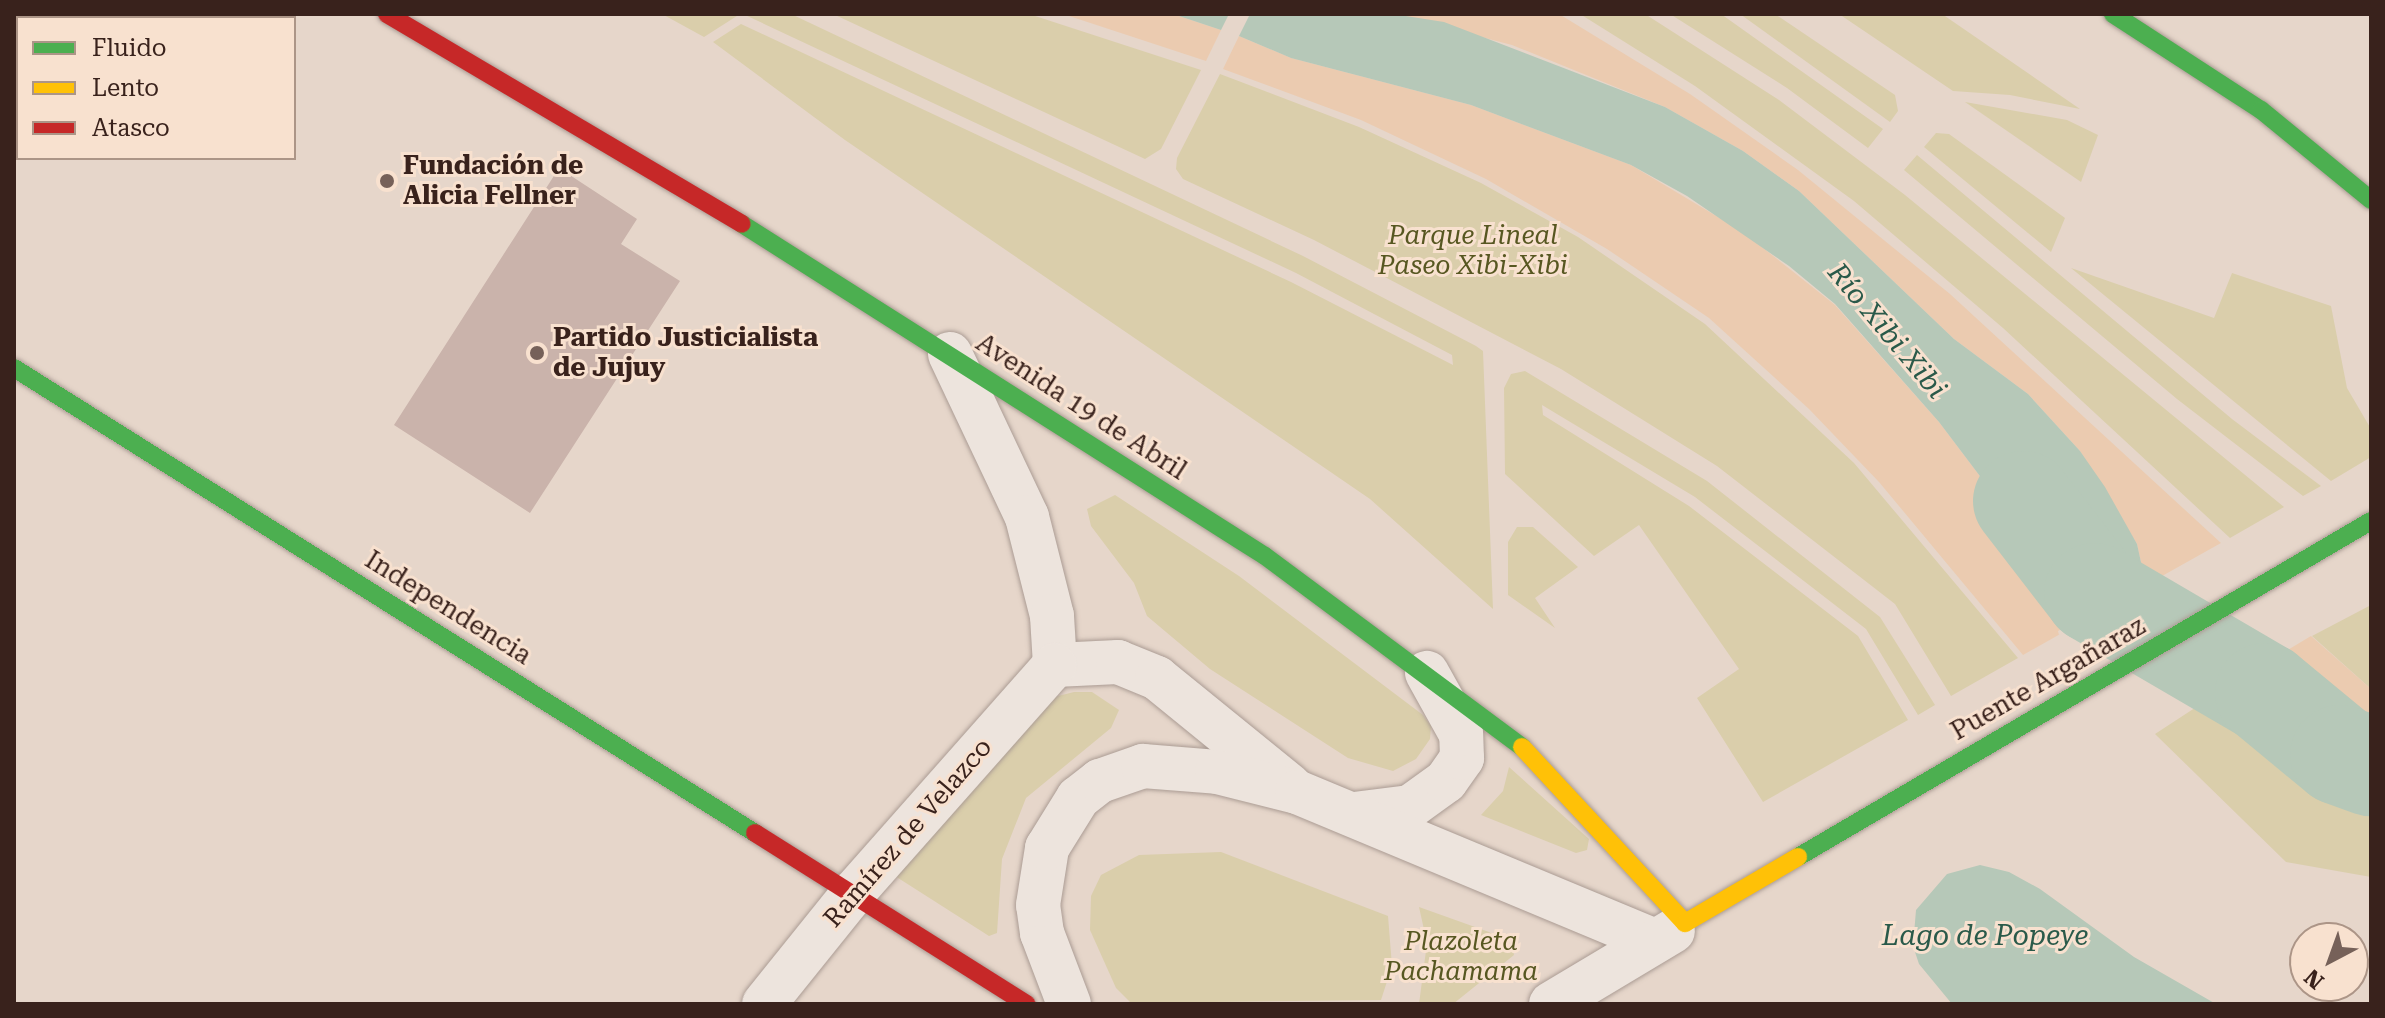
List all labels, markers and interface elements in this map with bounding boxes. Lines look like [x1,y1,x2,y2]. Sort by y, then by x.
legend [16,16,296,160]
text: Fluido [92,34,167,62]
text: Lento [92,74,159,102]
text: Atasco [92,114,170,142]
place label: Fundación de Alicia Fellner [403,150,583,212]
marker: Fundación de Alicia Fellner [378,172,396,190]
park label: Parque Lineal Paseo Xibi-Xibi [1378,220,1568,282]
water label: Río Xibi Xibi [1821,256,1953,406]
place label: Partido Justicialista de Jujuy [553,322,818,384]
street label: Avenida 19 de Abril [970,327,1192,487]
marker: Partido Justicialista de Jujuy [528,344,546,362]
street label: Independencia [359,544,537,672]
street label: Puente Argañaraz [1945,611,2151,747]
street label: Ramírez de Velazco [817,732,999,934]
water label: Lago de Popeye [1882,919,2088,953]
north arrow [2289,922,2369,1002]
park label: Plazoleta Pachamama [1384,926,1538,988]
text: N [2300,964,2329,994]

